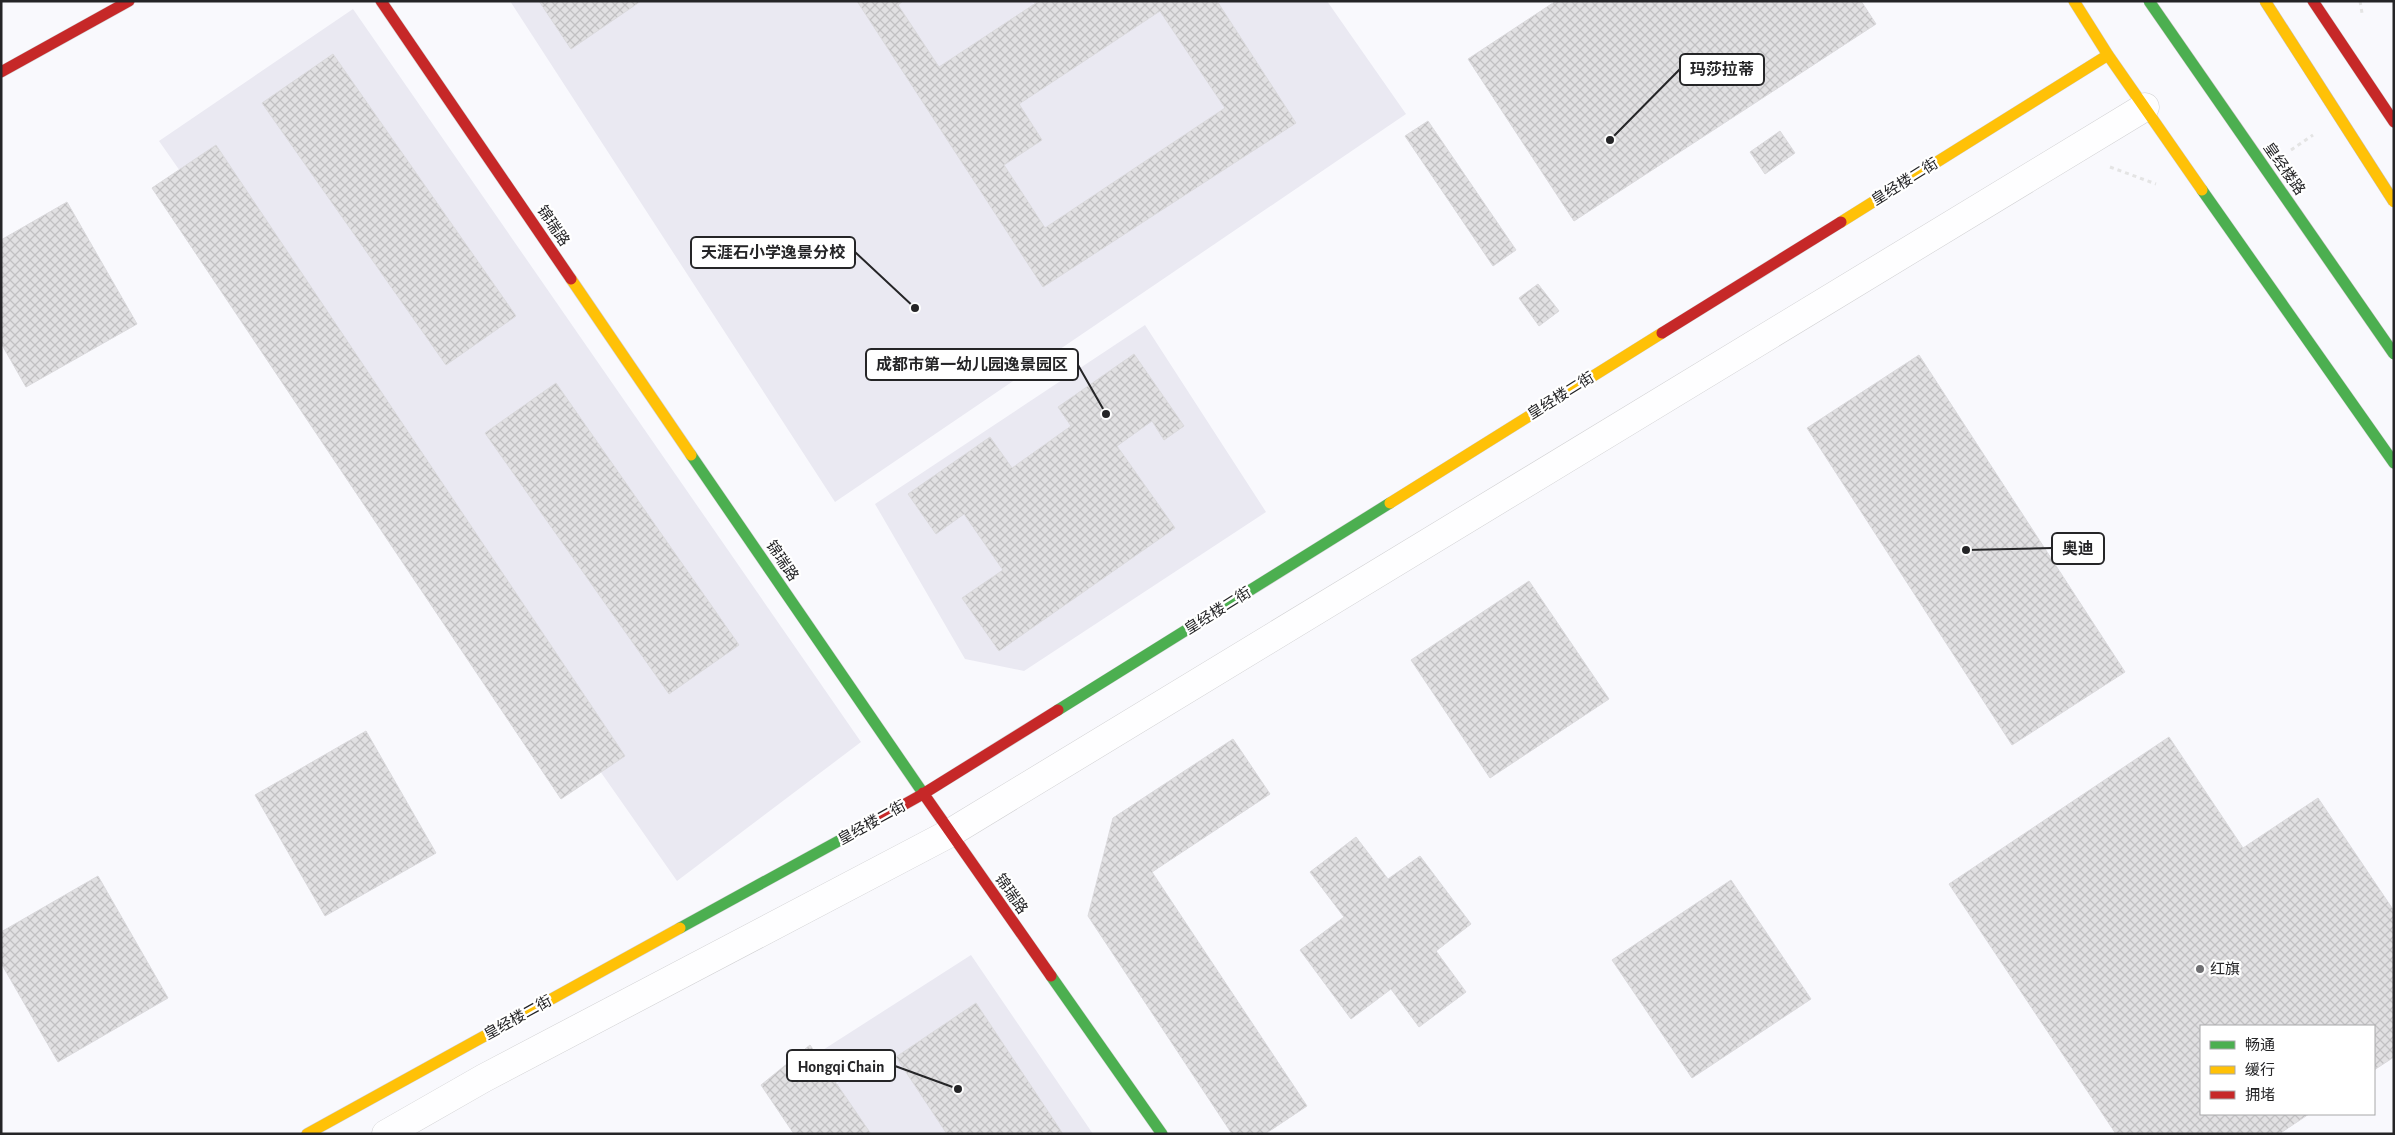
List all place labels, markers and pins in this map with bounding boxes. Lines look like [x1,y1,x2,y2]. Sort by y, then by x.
callout: 玛莎拉蒂 [1680,54,1764,85]
callout: 天涯石小学逸景分校 [691,237,855,268]
callout: 成都市第一幼儿园逸景园区 [866,349,1078,380]
callout: 奥迪 [2052,533,2104,564]
place label: 红旗 [2210,961,2240,977]
marker: 红旗 [2194,963,2206,975]
callout: Hongqi Chain [787,1050,895,1081]

